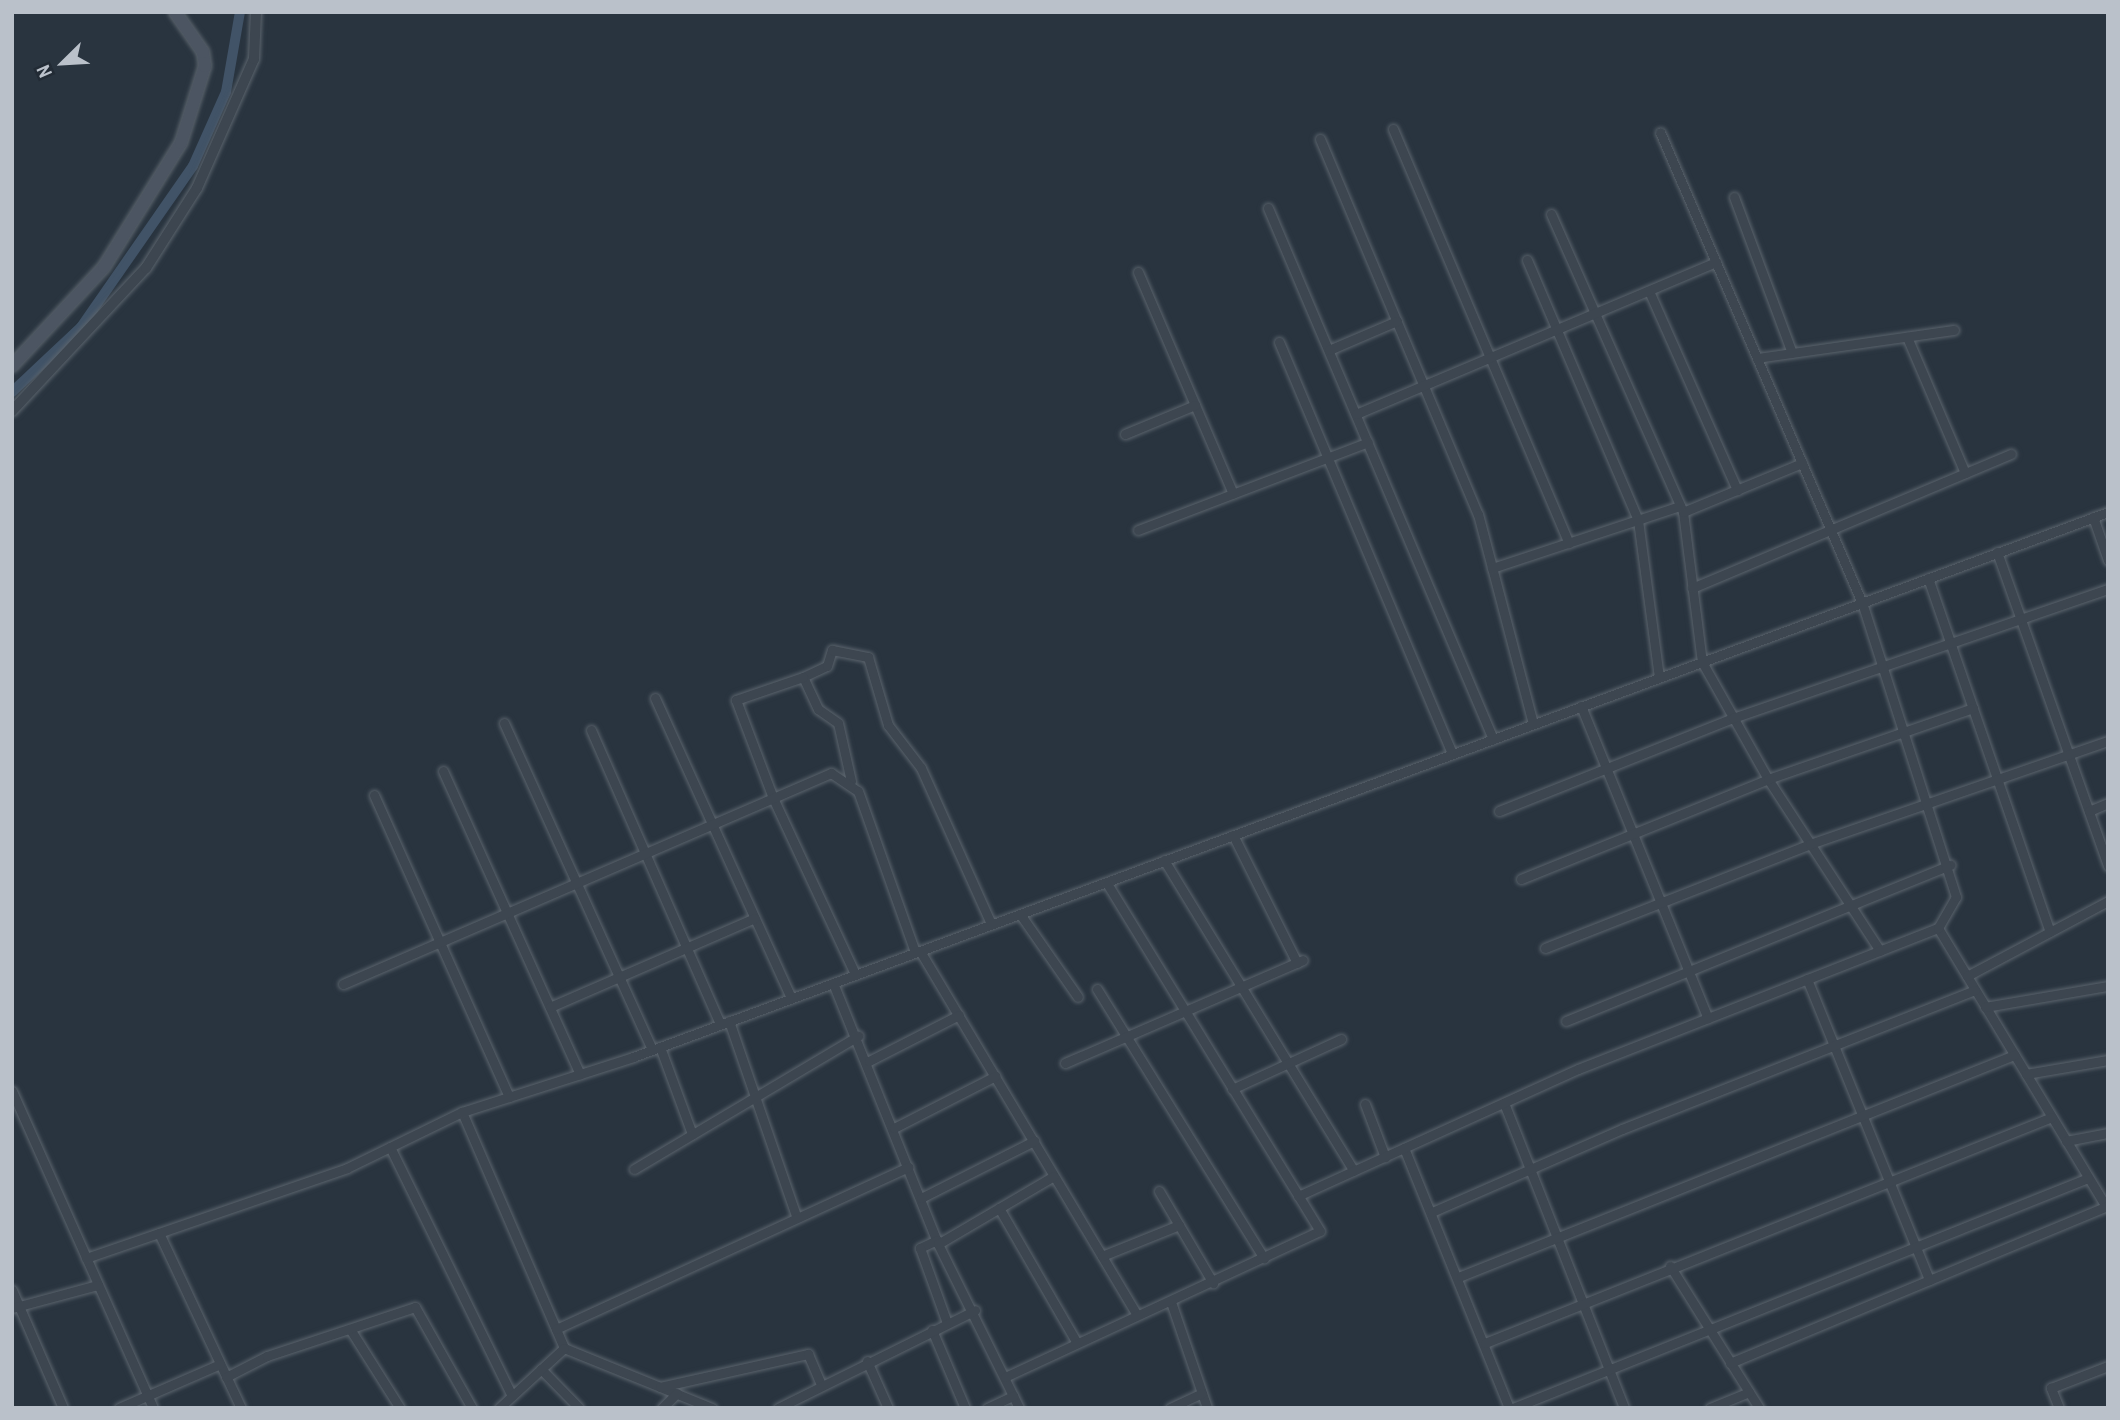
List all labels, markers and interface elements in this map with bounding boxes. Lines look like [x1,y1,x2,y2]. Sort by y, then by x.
north arrow [28,28,98,98]
text: N [30,61,58,82]

